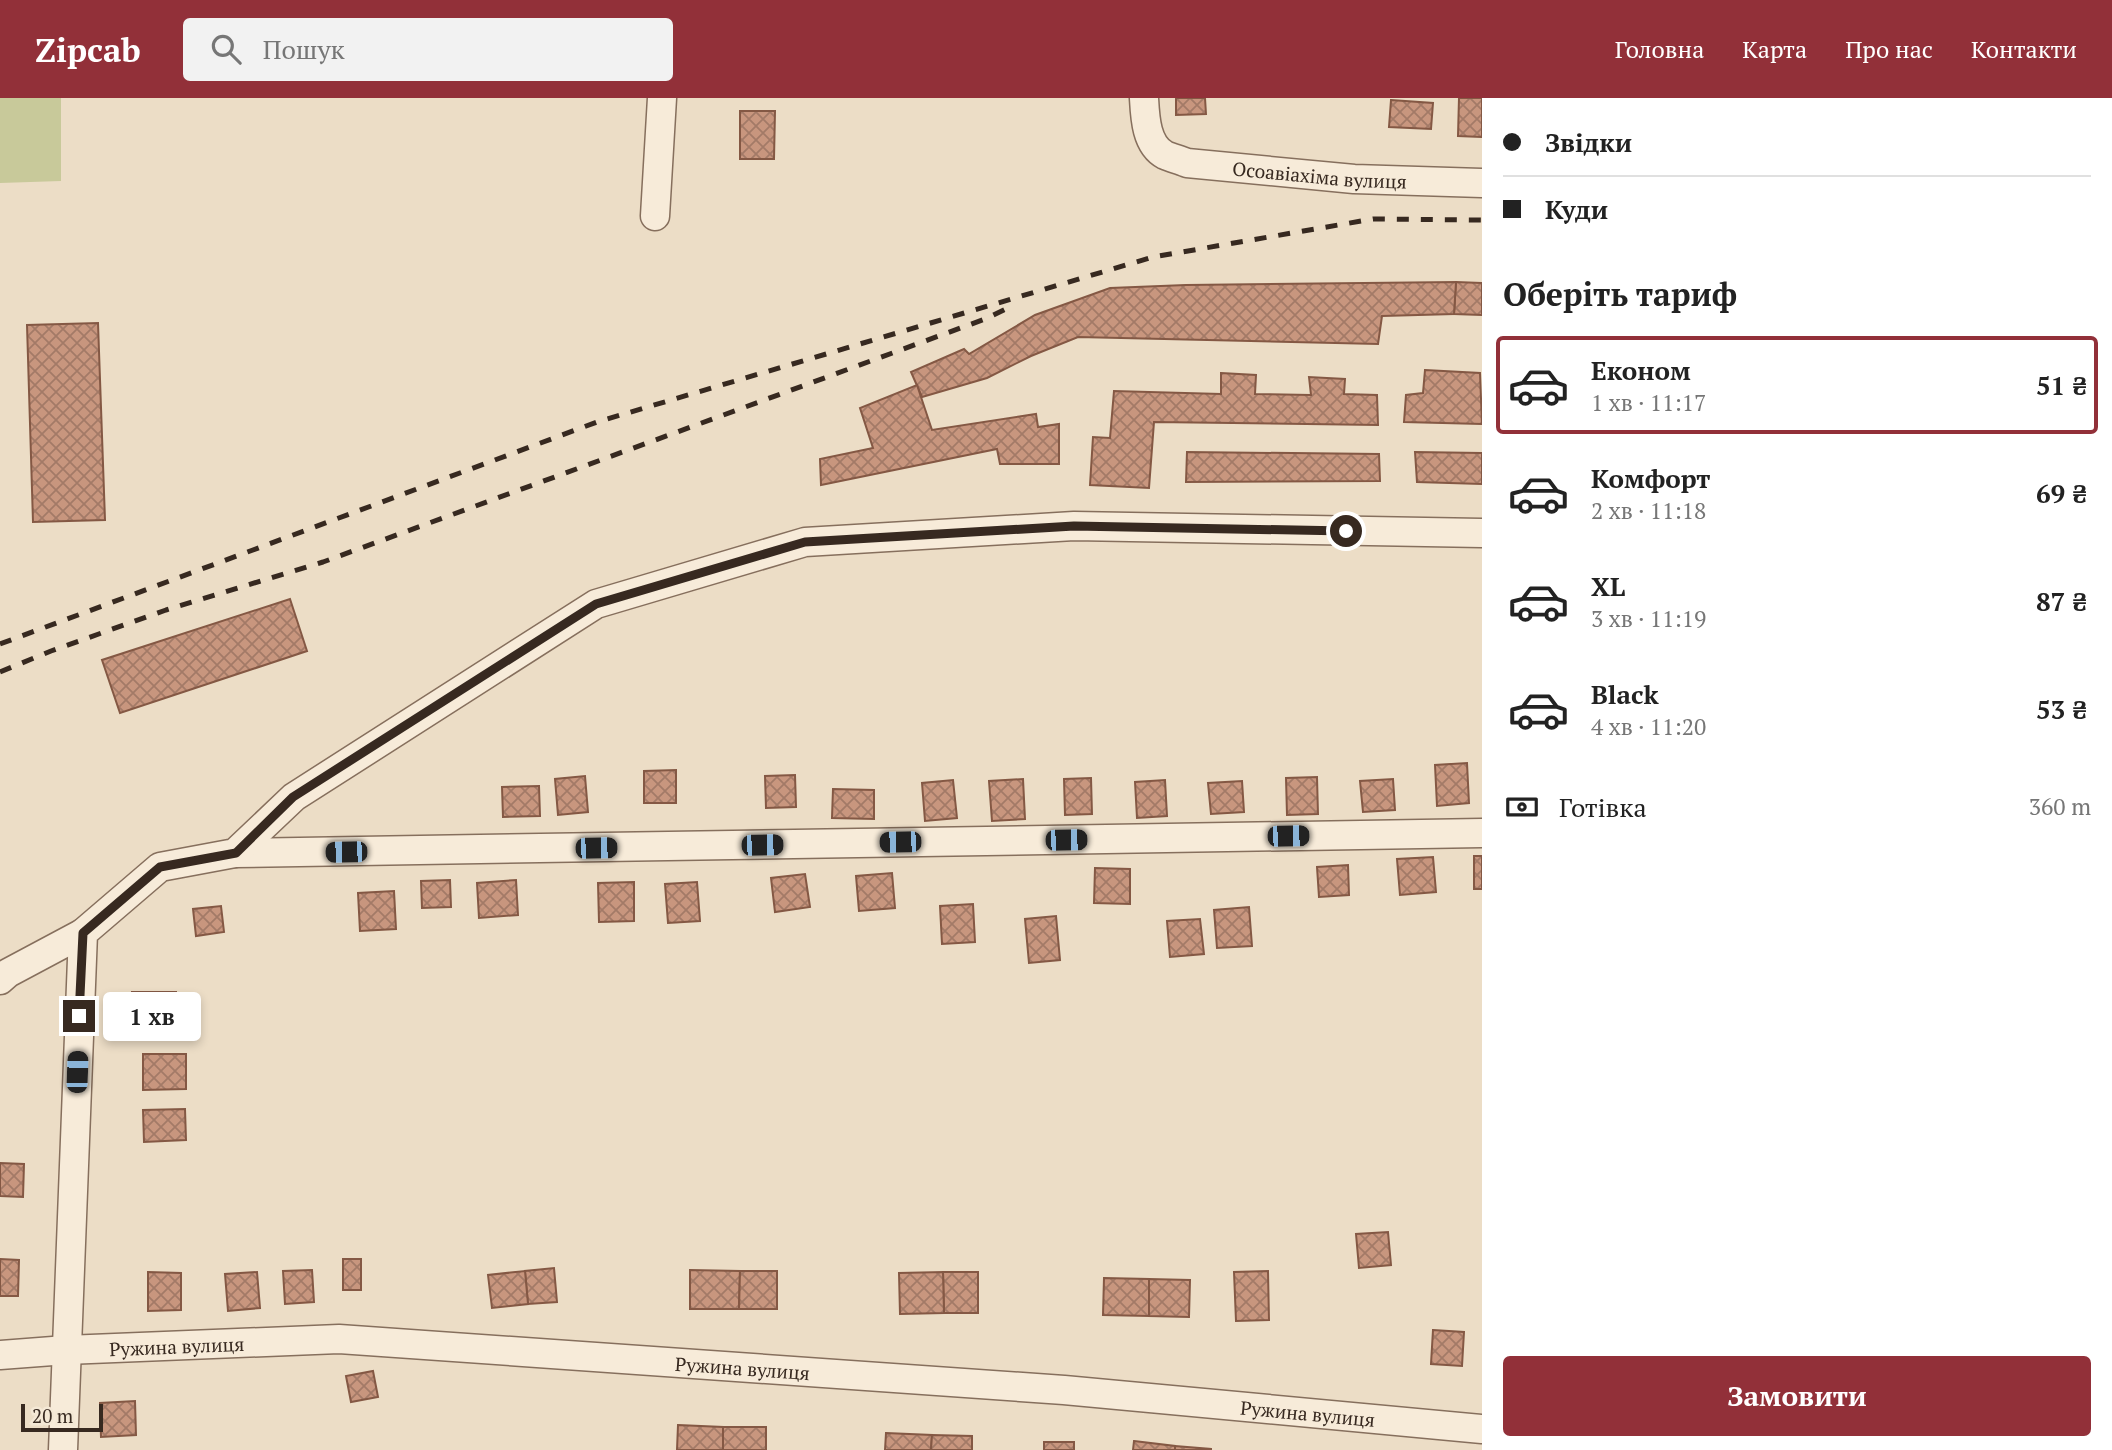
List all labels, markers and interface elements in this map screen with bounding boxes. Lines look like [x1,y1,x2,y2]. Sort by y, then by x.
search box [183,18,673,81]
text: Zipcab [35,28,141,71]
icon: search [207,30,245,68]
text: Пошук [263,32,345,66]
text: Головна [1615,33,1704,65]
text: Карта [1742,33,1807,65]
text: Про нас [1845,33,1933,65]
text: Контакти [1971,33,2077,65]
text: Звідки [1545,125,1632,159]
street label: Осоавіахіма вулиця [1231,155,1407,193]
text: Куди [1545,192,1608,226]
text: Оберіть тариф [1503,273,1737,315]
text: Економ [1591,353,1691,387]
icon: car [1507,354,1570,417]
text: 51 ₴ [2036,368,2087,402]
text: 1 хв · 11:17 [1591,387,1706,418]
text: Комфорт [1591,461,1710,495]
icon: car [1507,462,1570,525]
text: 69 ₴ [2036,476,2087,510]
text: 2 хв · 11:18 [1591,495,1706,526]
route start [1330,515,1362,547]
text: XL [1591,569,1625,603]
icon: car [1507,570,1570,633]
text: 87 ₴ [2036,584,2087,618]
text: 3 хв · 11:19 [1591,603,1706,634]
text: Black [1591,677,1659,711]
icon: car [1507,678,1570,741]
text: 53 ₴ [2036,692,2087,726]
text: 4 хв · 11:20 [1591,711,1706,742]
icon: cash [1503,788,1541,826]
text: Готівка [1559,790,1647,824]
text: 360 m [2029,791,2091,822]
car [1267,825,1310,847]
car [1045,829,1088,851]
car [879,831,922,853]
car [741,834,784,856]
car [575,837,618,859]
car [325,841,368,863]
callout: 1 хв [104,992,202,1040]
route end [63,1000,95,1032]
text: 1 хв [129,1001,175,1032]
car [66,1051,89,1093]
street label: Ружина вулиця [109,1330,245,1361]
street label: Ружина вулиця [674,1350,811,1385]
button: Замовити [1503,1356,2091,1436]
street label: Ружина вулиця [1239,1394,1376,1431]
scale bar [21,1401,103,1433]
text: 20 m [32,1403,73,1428]

